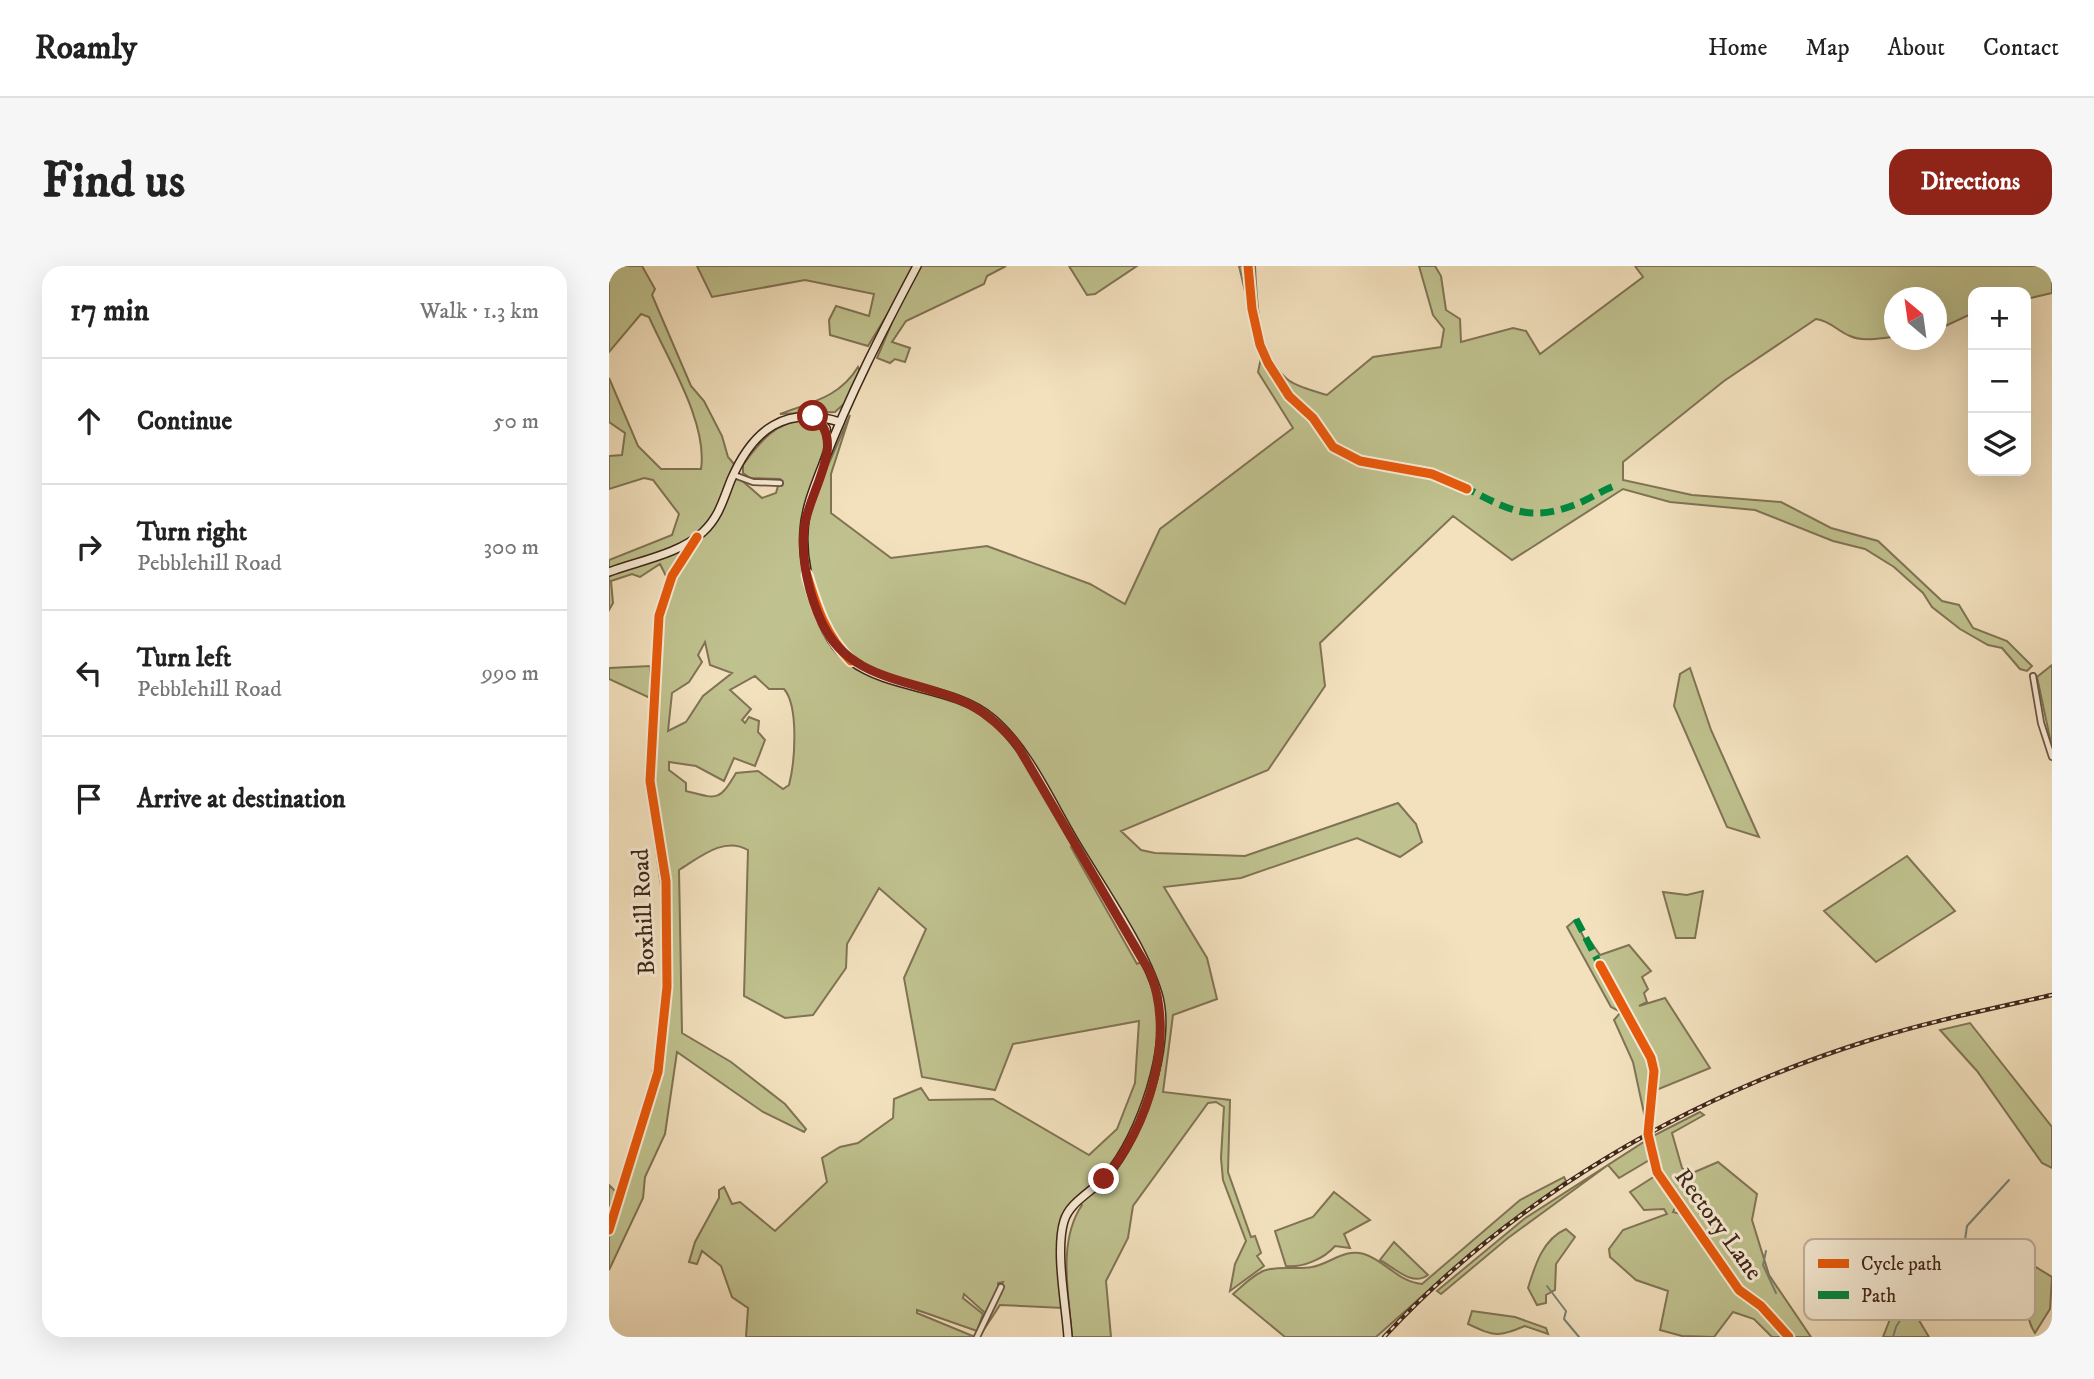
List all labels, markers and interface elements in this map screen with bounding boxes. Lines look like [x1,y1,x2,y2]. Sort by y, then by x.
text: Roamly [35,28,137,69]
text: Home [1708,33,1767,63]
text: Map [1805,33,1850,63]
text: About [1888,33,1945,63]
text: Contact [1983,33,2059,63]
button: Directions [1889,149,2052,215]
text: Find us [42,151,185,213]
north arrow [1884,287,1947,350]
map controls [1968,287,2031,476]
button: + [1968,287,2031,350]
text: 17 min [70,293,149,330]
text: Walk · 1.3 km [420,297,539,326]
button: − [1968,350,2031,413]
route start [797,400,828,431]
icon: ahead [70,402,108,440]
text: Continue [137,405,232,438]
text: 50 m [493,407,539,436]
button: layers [1968,413,2031,476]
text: Turn right [137,516,247,549]
icon: right [70,528,108,566]
text: 300 m [483,533,539,562]
text: Pebblehill Road [137,549,282,578]
text: Turn left [137,642,231,675]
icon: left [70,654,108,692]
text: 990 m [481,659,539,688]
text: Pebblehill Road [137,675,282,704]
icon: arrive [70,780,108,818]
text: Arrive at destination [137,783,346,816]
street label: Boxhill Road [626,848,662,976]
route end [1088,1163,1119,1194]
street label: Rectory Lane [1668,1163,1769,1286]
legend [1804,1239,2035,1320]
text: Cycle path [1861,1253,1942,1276]
text: Path [1861,1285,1896,1308]

